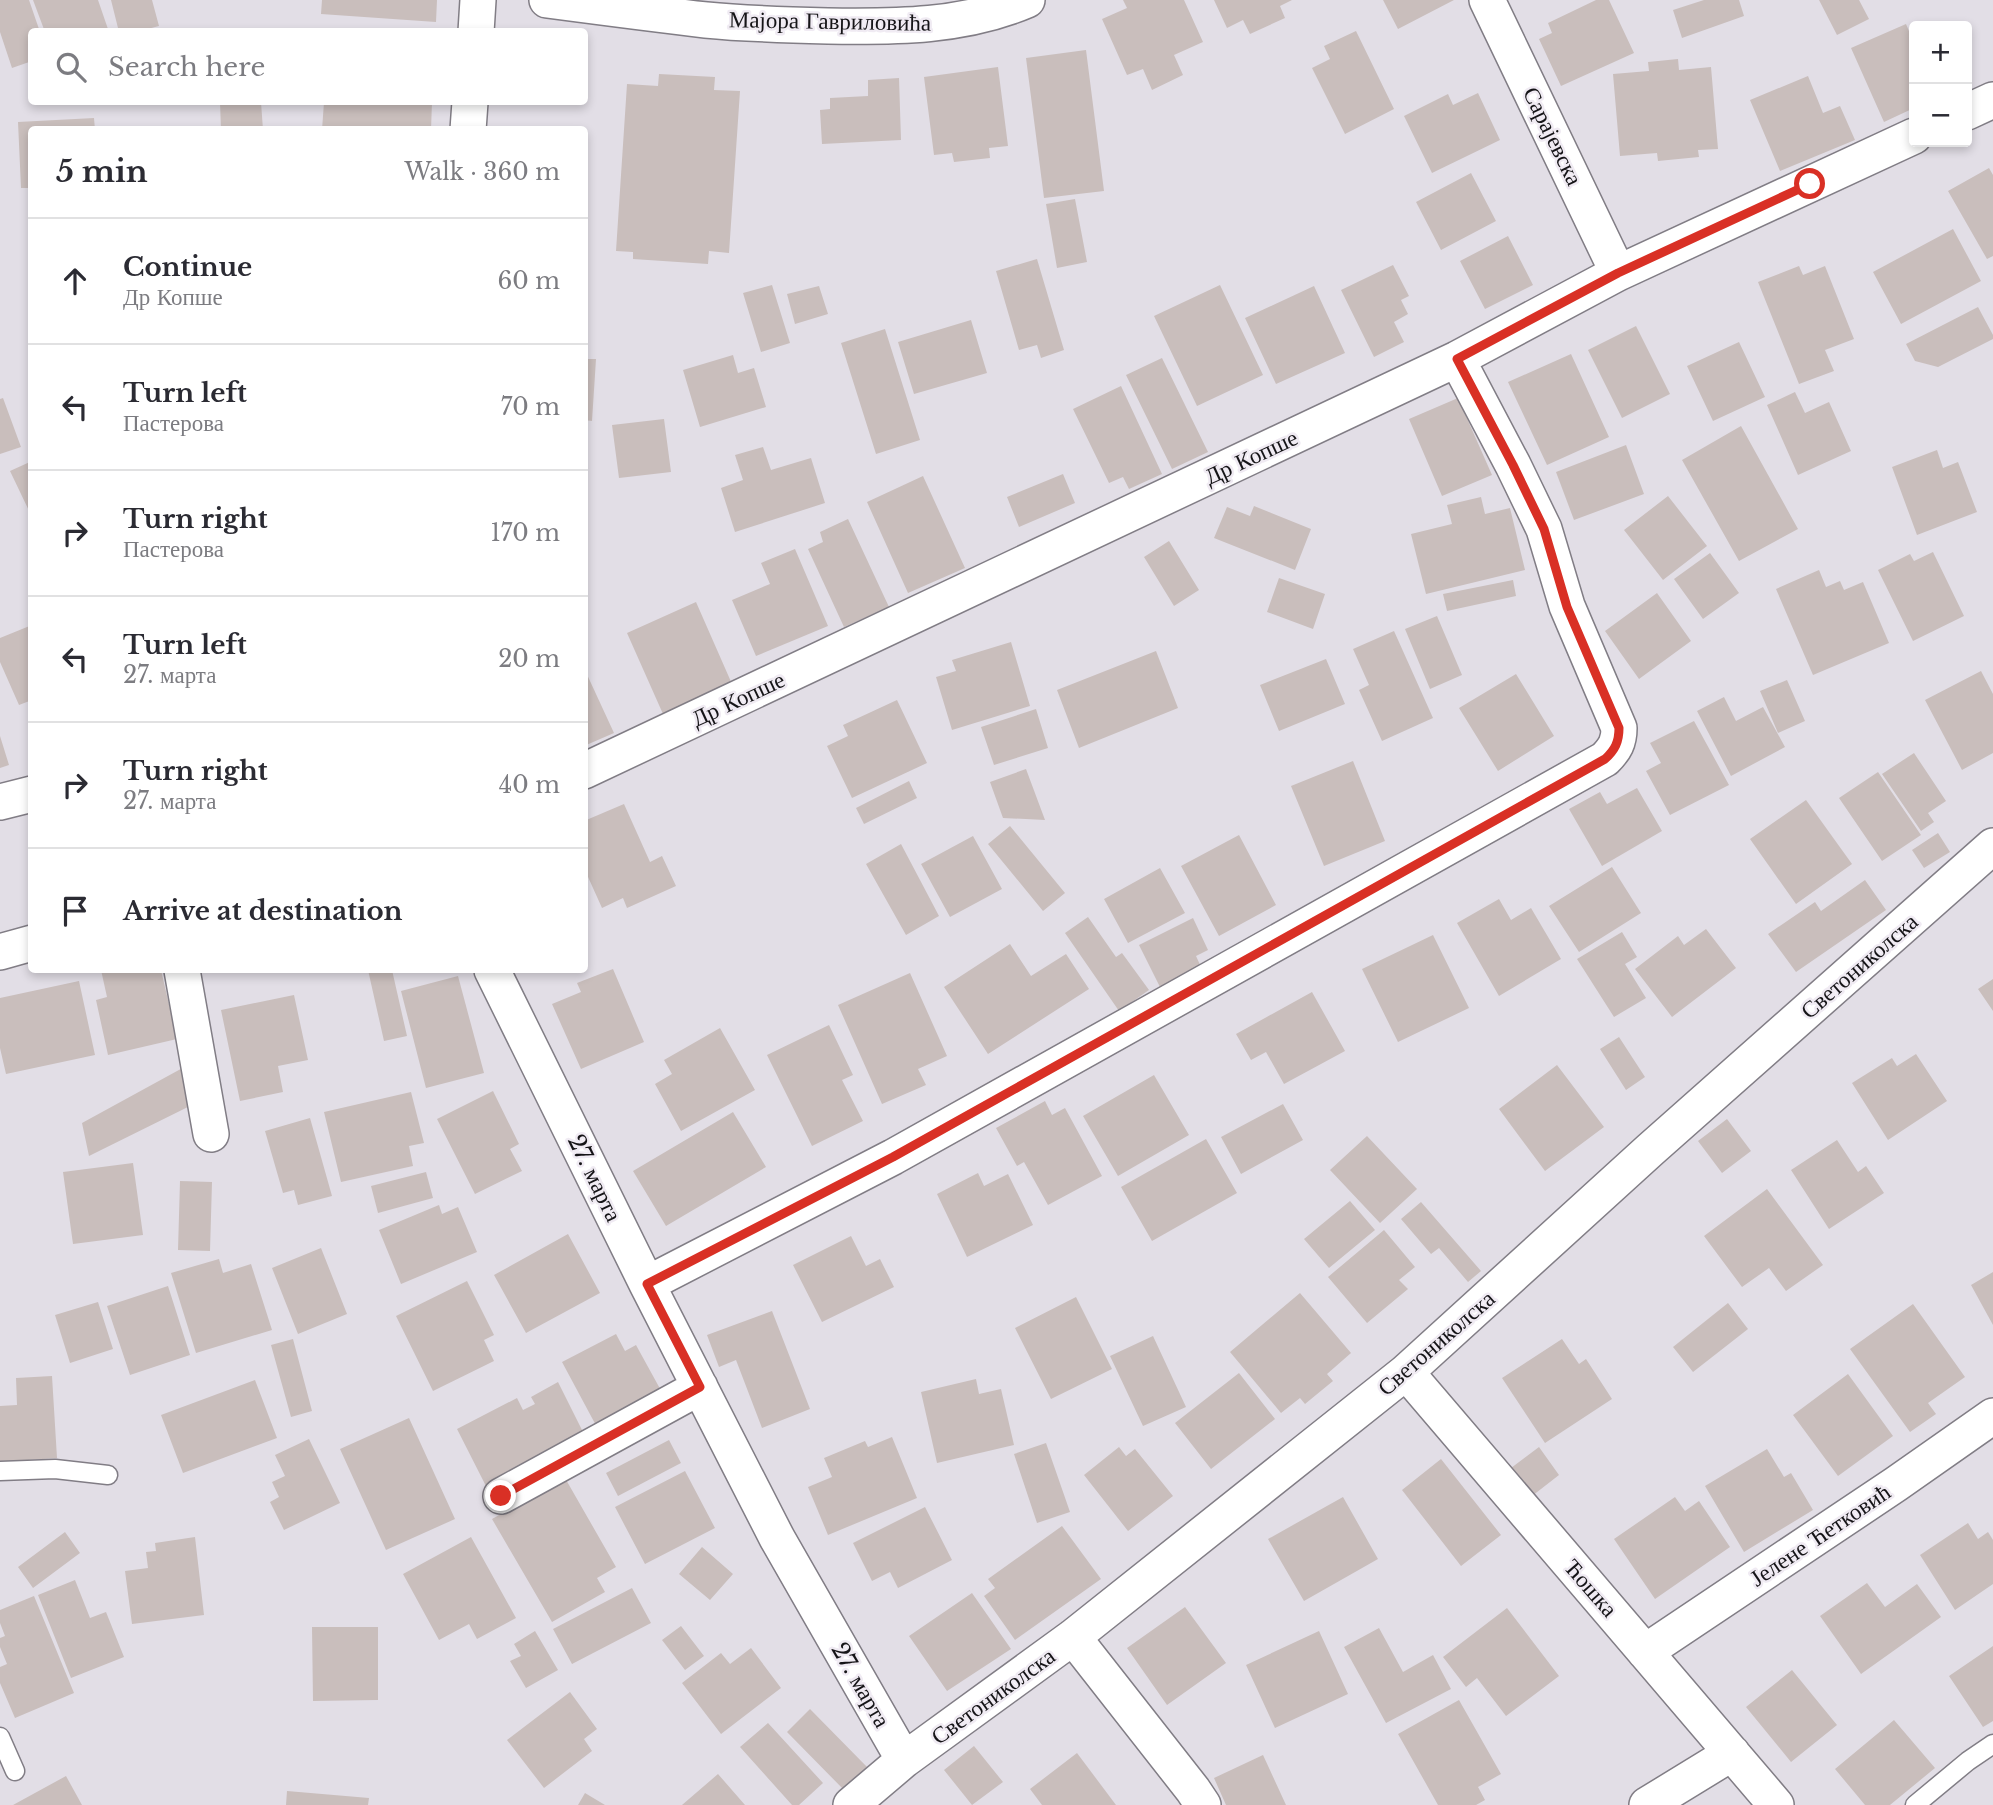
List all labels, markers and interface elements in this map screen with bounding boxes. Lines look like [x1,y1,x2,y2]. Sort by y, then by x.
street label: Мајора Гавриловића [729,5,931,37]
map controls [1909,21,1972,147]
button: + [1909,21,1972,84]
search box [28,28,588,105]
icon: search [52,48,90,86]
text: Search here [108,51,265,83]
street label: Сарајевска [1517,82,1589,190]
button: − [1909,84,1972,147]
text: 5 min [56,153,148,190]
text: Walk · 360 m [404,158,560,186]
route start [1794,168,1825,199]
text: Continue [123,251,252,283]
icon: ahead [56,262,94,300]
text: 60 m [498,267,560,295]
text: Др Копше [123,283,223,311]
text: Turn left [123,377,247,409]
icon: left [56,388,94,426]
text: 70 m [501,393,560,421]
text: Пастерова [123,409,224,437]
street label: Др Копше [1200,423,1302,491]
text: Turn right [123,503,268,535]
icon: right [56,514,94,552]
text: 170 m [490,519,560,547]
text: Пастерова [123,535,224,563]
text: Turn left [123,629,247,661]
icon: left [56,640,94,678]
text: 20 m [498,645,560,673]
text: 27. марта [123,661,216,689]
street label: Др Копше [687,665,789,733]
text: Turn right [123,755,268,787]
icon: right [56,766,94,804]
text: 40 m [499,771,560,799]
text: 27. марта [123,787,216,815]
icon: arrive [56,892,94,930]
text: Arrive at destination [123,895,403,927]
street label: Светониколска [1795,908,1923,1024]
street label: 27. марта [562,1130,628,1226]
street label: Светониколска [1372,1285,1500,1401]
street label: Јелене Ћетковић [1744,1477,1896,1592]
route end [485,1480,516,1511]
street label: Ћошка [1558,1553,1624,1623]
street label: 27. марта [826,1638,896,1732]
street label: Светониколска [926,1642,1060,1750]

